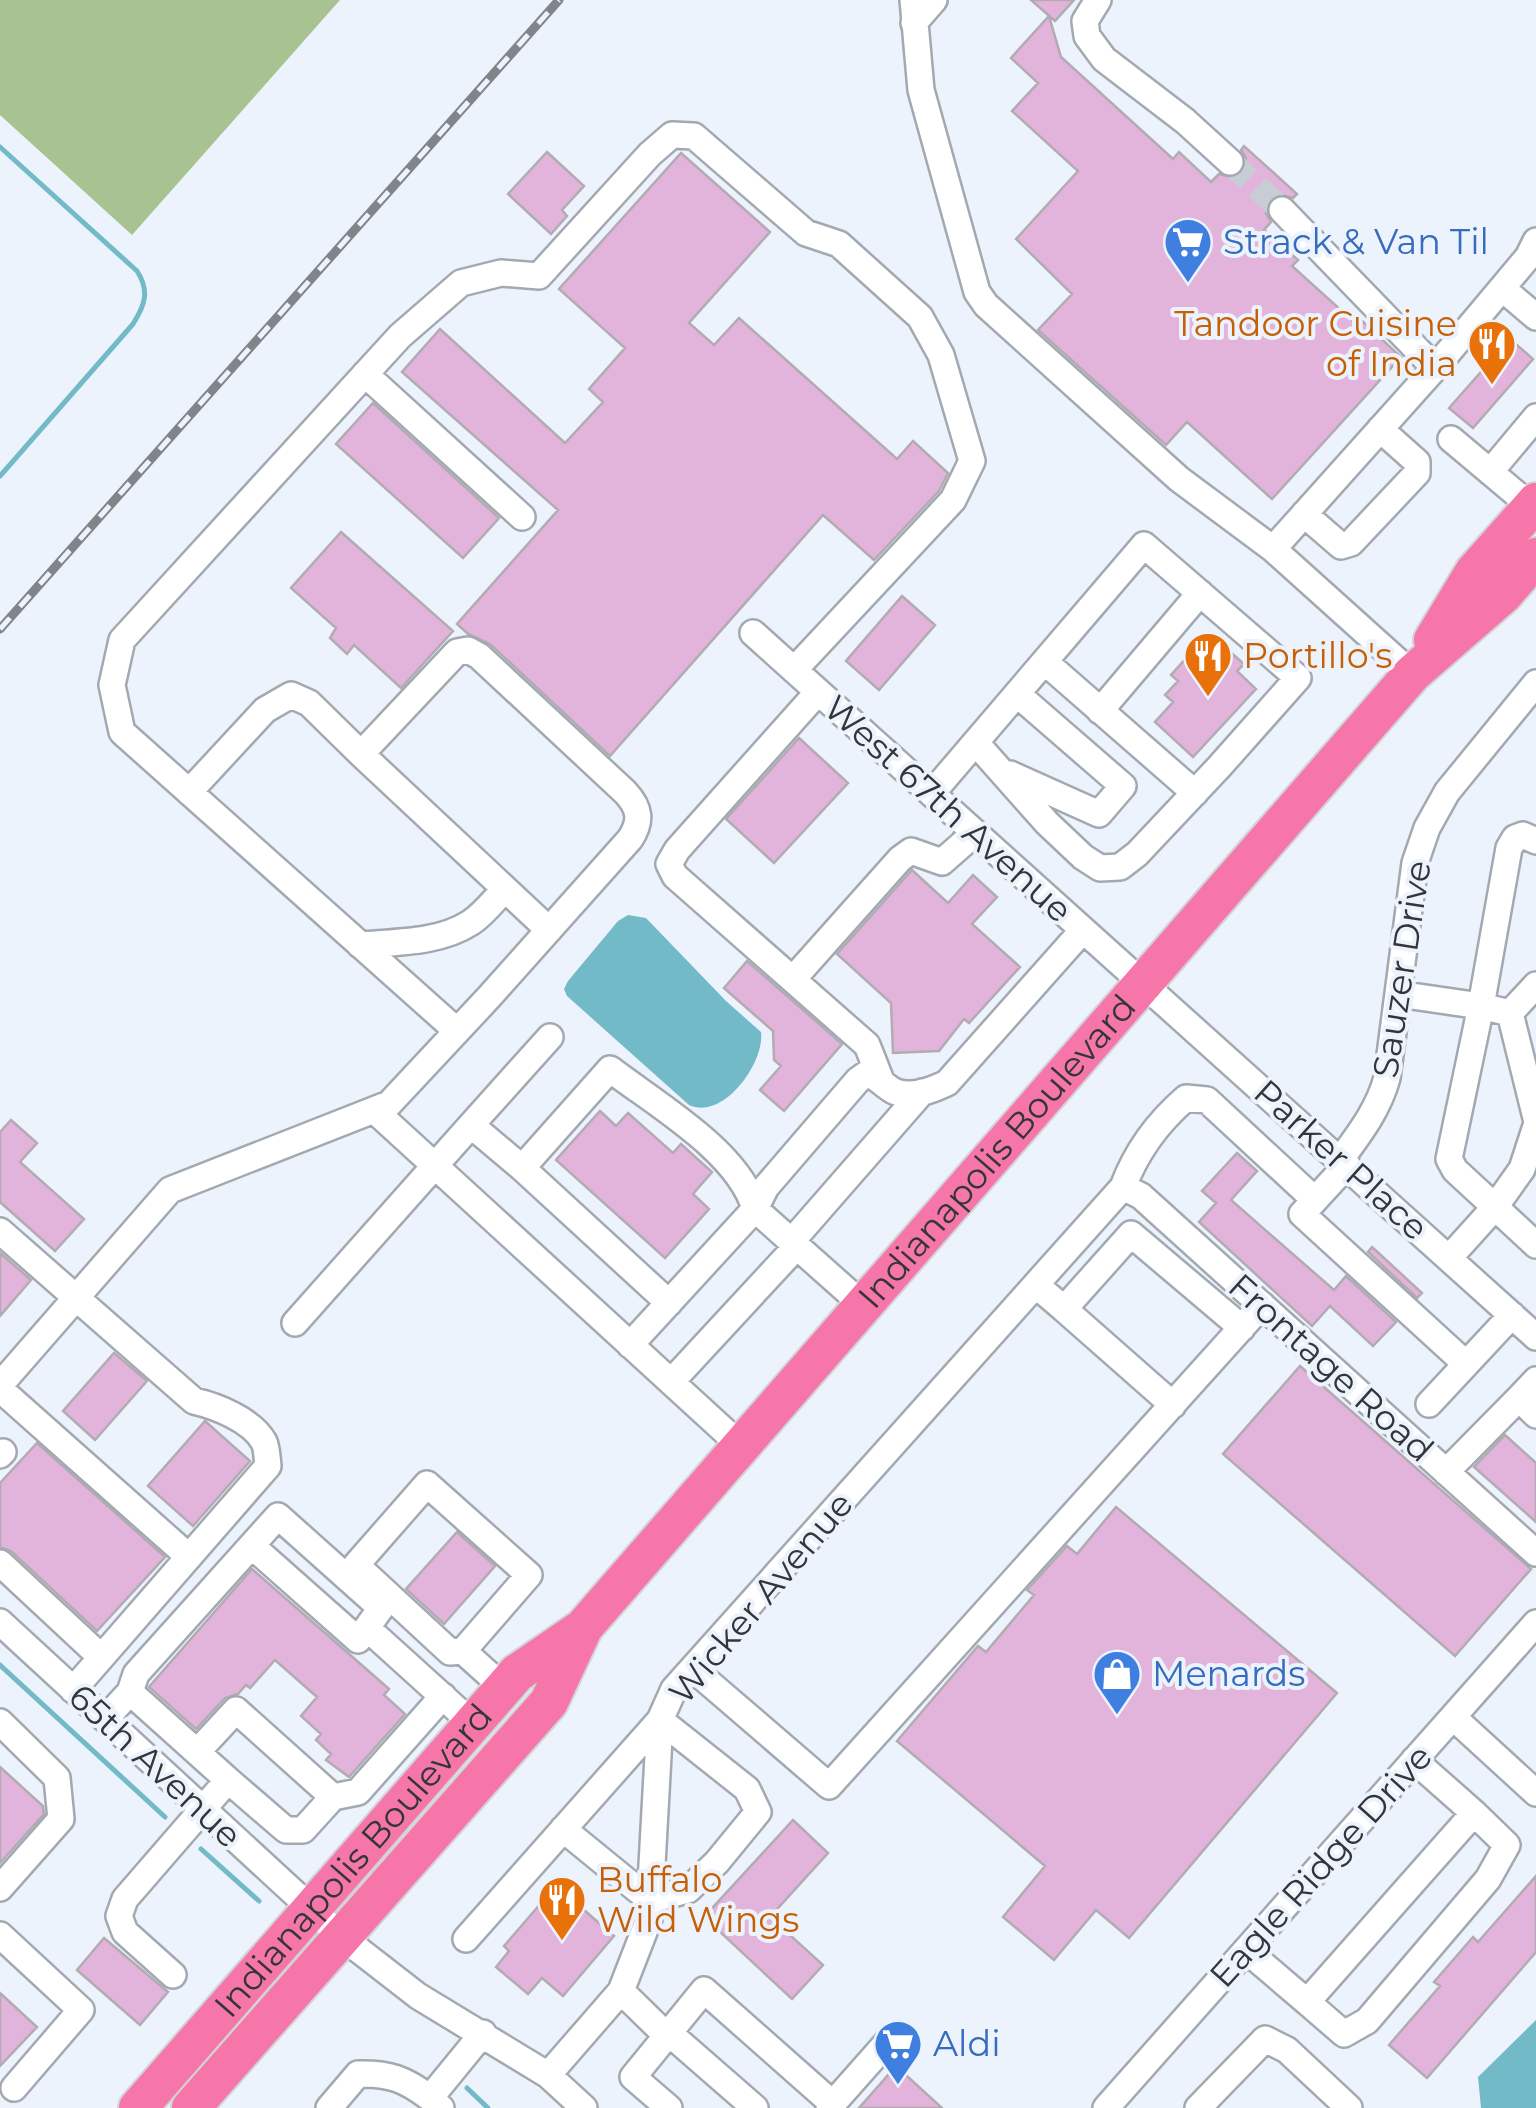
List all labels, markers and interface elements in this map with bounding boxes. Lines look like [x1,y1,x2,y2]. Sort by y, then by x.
supermarket icon: Strack & Van Til [1162,216,1214,284]
place label: Strack & Van Til [1223,220,1489,263]
place label: Tandoor Cuisine of India [1174,302,1457,385]
restaurant icon: Tandoor Cuisine of India [1466,318,1518,386]
restaurant icon: Portillo's [1182,630,1234,698]
place label: Portillo's [1243,634,1392,677]
street label: West 67th Avenue [815,686,1081,931]
street label: Sauzer Drive [1363,857,1440,1081]
street label: Indianapolis Boulevard [849,986,1145,1317]
street label: Parker Place [1245,1070,1437,1249]
street label: Frontage Road [1220,1264,1443,1471]
street label: Wicker Avenue [659,1483,862,1713]
shop icon: Menards [1091,1648,1143,1716]
place label: Menards [1152,1652,1305,1695]
street label: 65th Avenue [60,1675,251,1856]
street label: Indianapolis Boulevard [205,1695,501,2026]
street label: Eagle Ridge Drive [1200,1735,1441,1996]
place label: Buffalo Wild Wings [597,1858,799,1941]
restaurant icon: Buffalo Wild Wings [536,1874,588,1942]
supermarket icon: Aldi [872,2018,924,2086]
place label: Aldi [933,2022,1001,2065]

